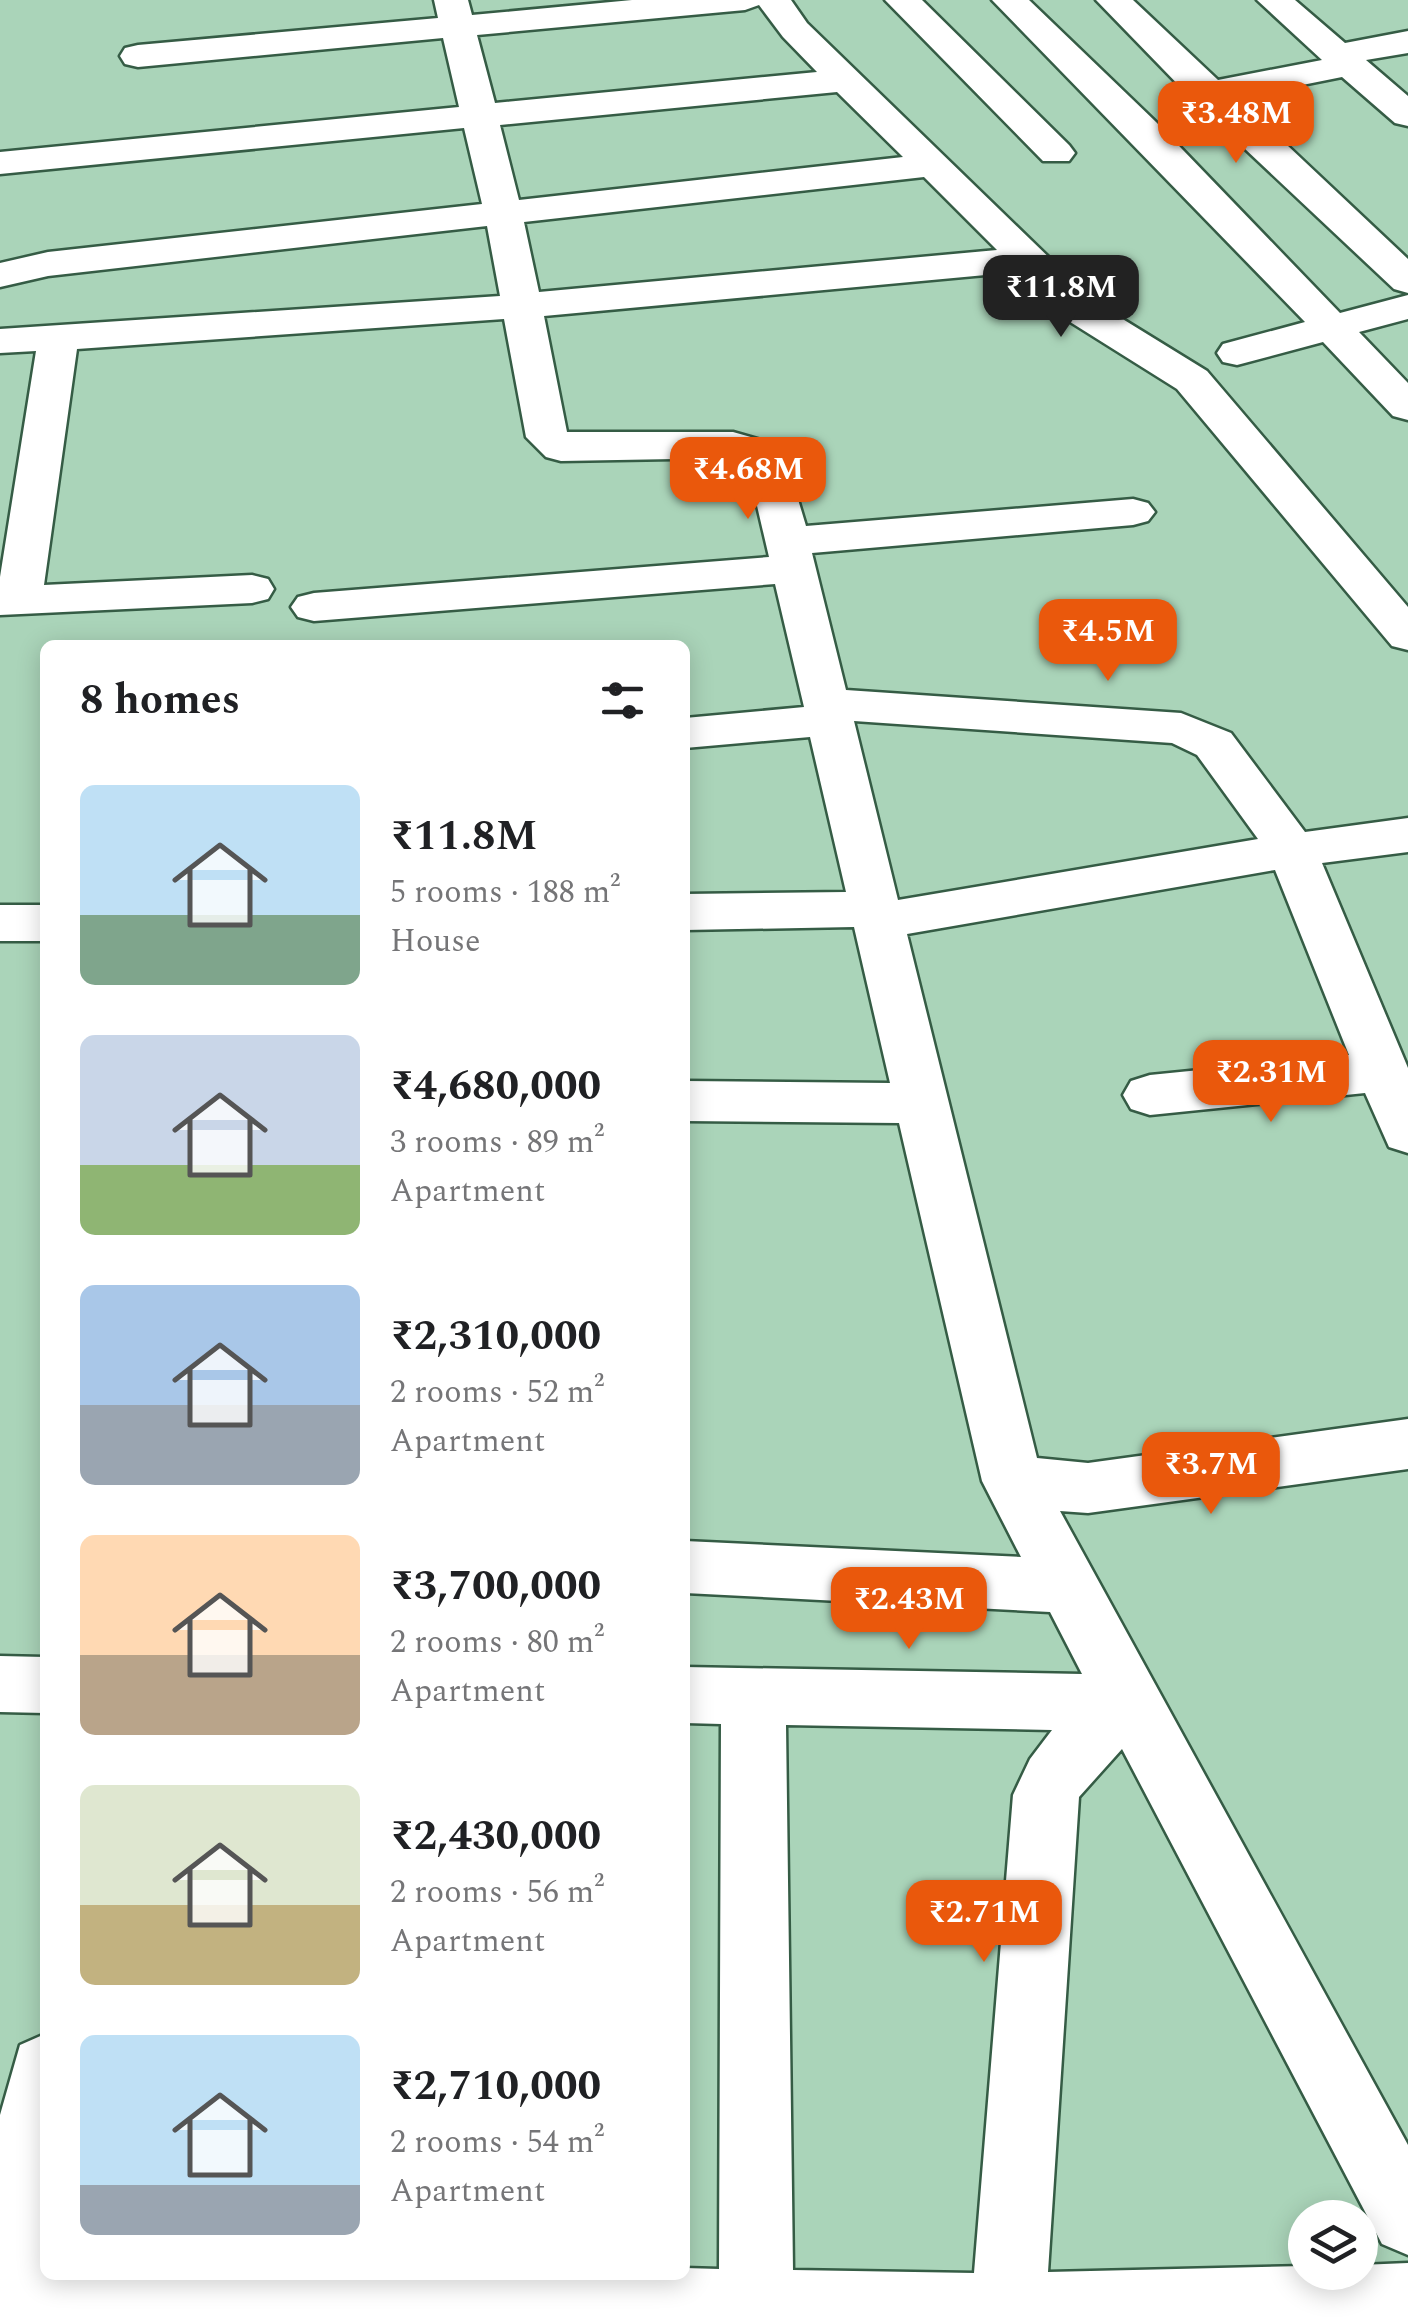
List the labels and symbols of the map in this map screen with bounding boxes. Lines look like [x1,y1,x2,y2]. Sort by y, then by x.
pin: ₹3.48M [1155,81,1317,166]
pin: ₹11.8M [980,255,1142,340]
pin: ₹4.68M [667,437,829,522]
pin: ₹4.5M [1038,599,1178,684]
pin: ₹2.31M [1190,1040,1352,1125]
pin: ₹3.7M [1141,1432,1281,1517]
pin: ₹2.43M [828,1567,990,1652]
pin: ₹2.71M [903,1880,1065,1965]

